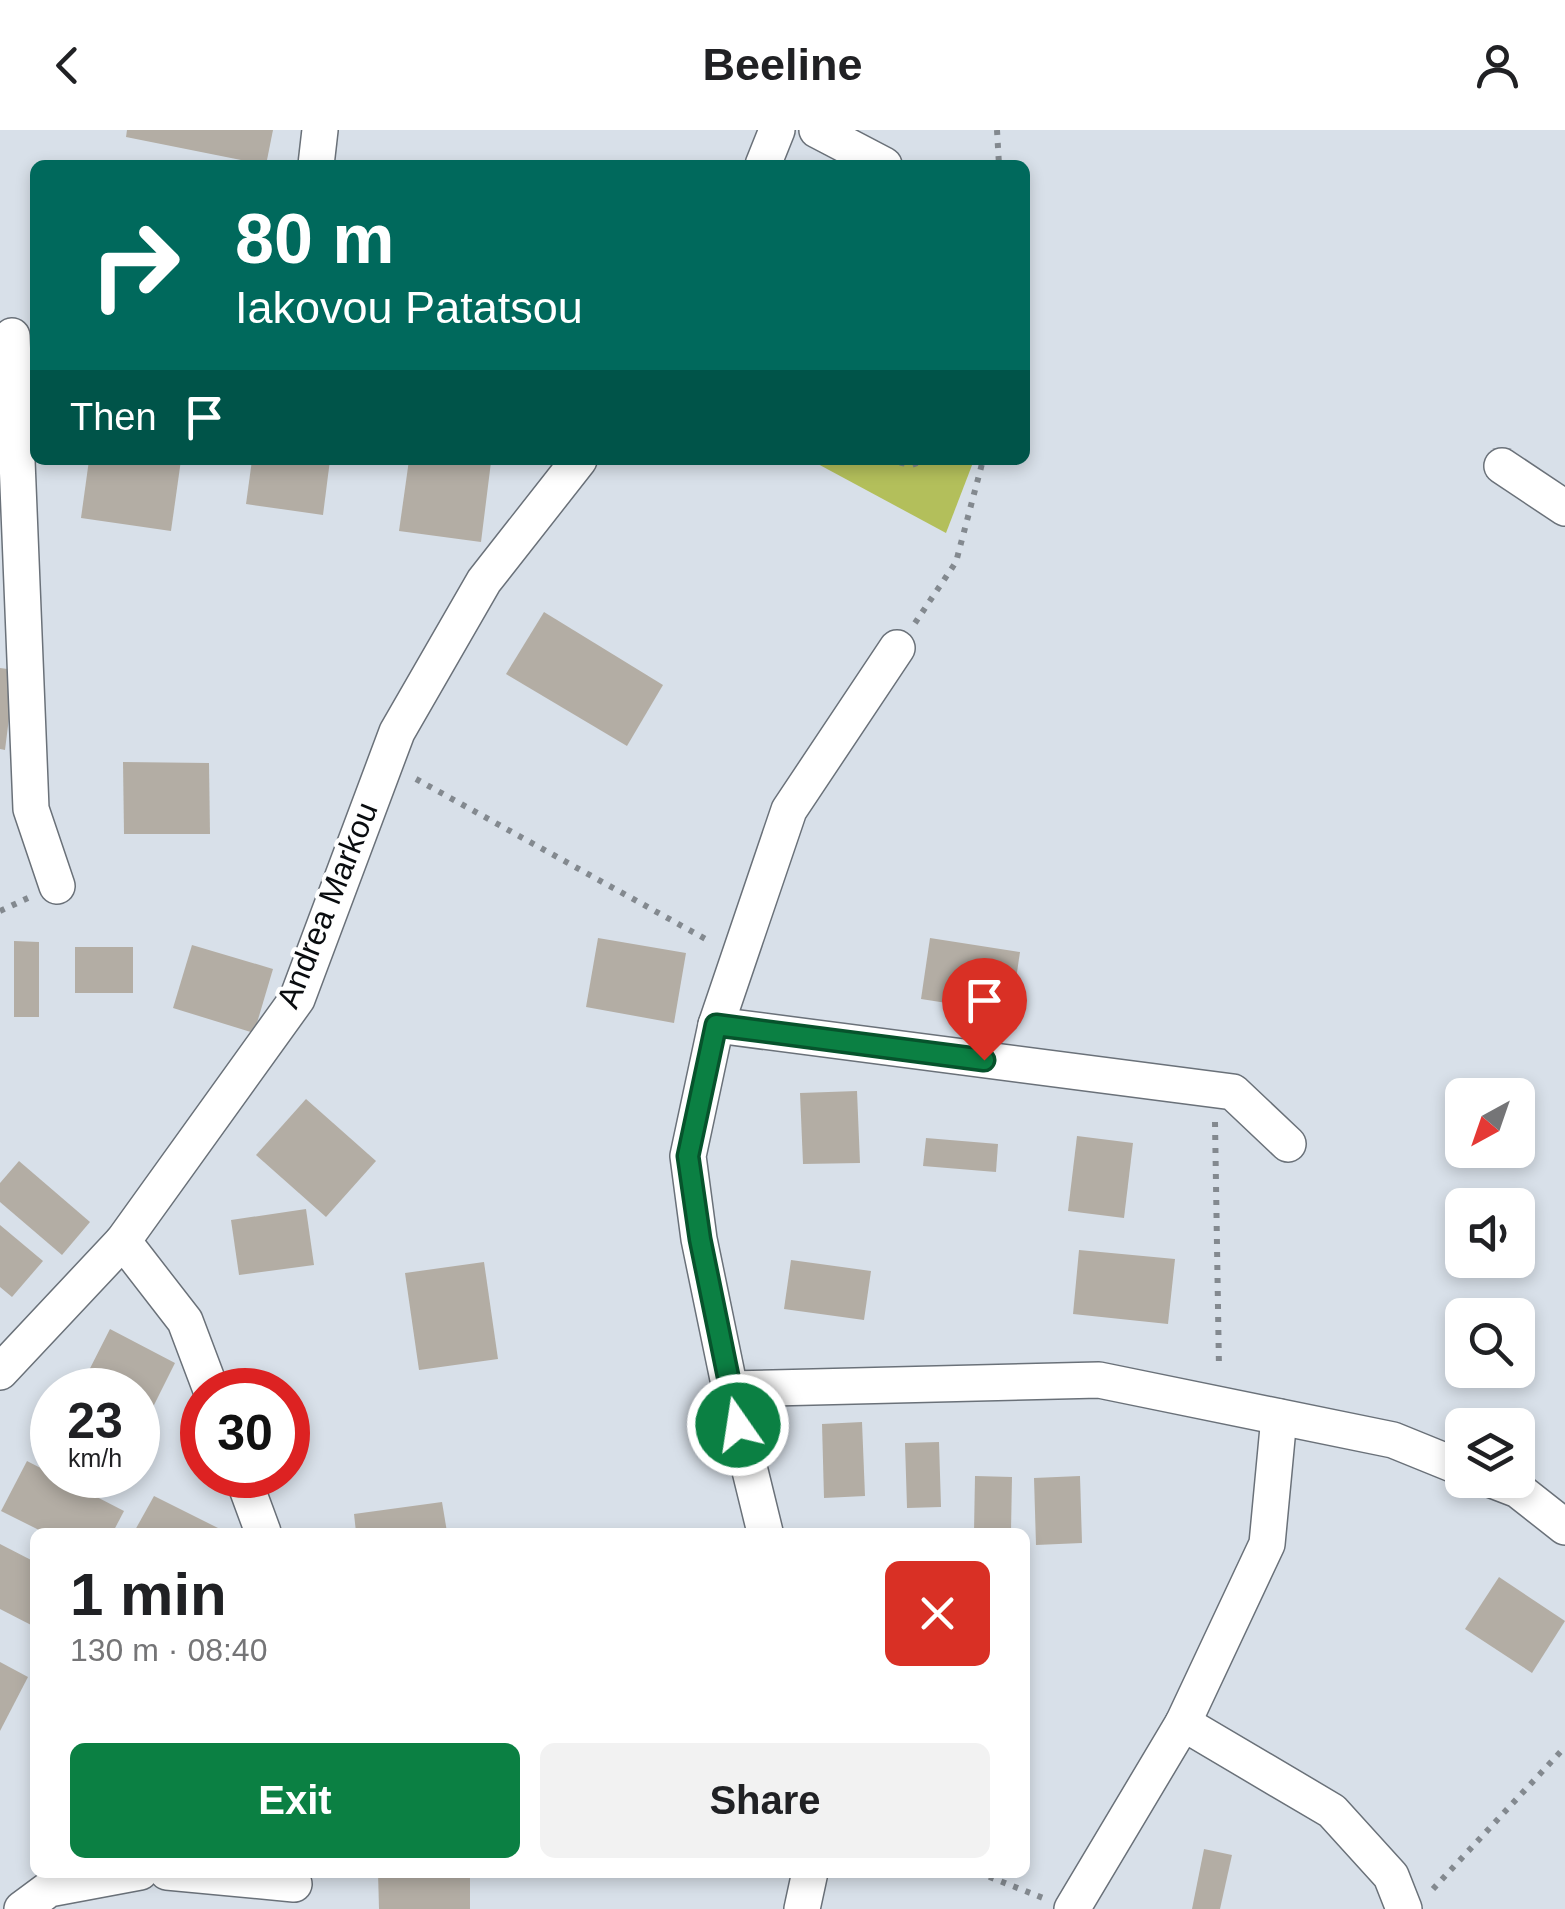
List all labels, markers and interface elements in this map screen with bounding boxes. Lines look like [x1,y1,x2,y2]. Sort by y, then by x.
icon: back [40,38,95,93]
icon: person [1470,38,1525,93]
text: Beeline [702,39,863,90]
icon: right [70,200,200,330]
text: 80 m [235,200,395,278]
text: Iakovou Patatsou [235,282,583,333]
icon: arrive [177,390,232,445]
text: Then [70,396,157,438]
street label: Andrea Markou [269,797,385,1013]
pin [942,958,1027,1061]
icon: arrive [957,973,1012,1028]
north arrow [1445,1078,1535,1168]
map controls [1445,1078,1535,1498]
button: sound [1445,1188,1535,1278]
button: search [1445,1298,1535,1388]
speed limit sign: 30 [180,1368,310,1498]
position arrow [686,1373,790,1477]
text: 23 [67,1393,123,1449]
button: layers [1445,1408,1535,1498]
text: km/h [68,1444,122,1472]
text: 1 min [70,1561,227,1628]
button: close [885,1561,990,1666]
text: 130 m · 08:40 [70,1632,267,1668]
button: Exit [70,1743,520,1858]
button: Share [540,1743,990,1858]

